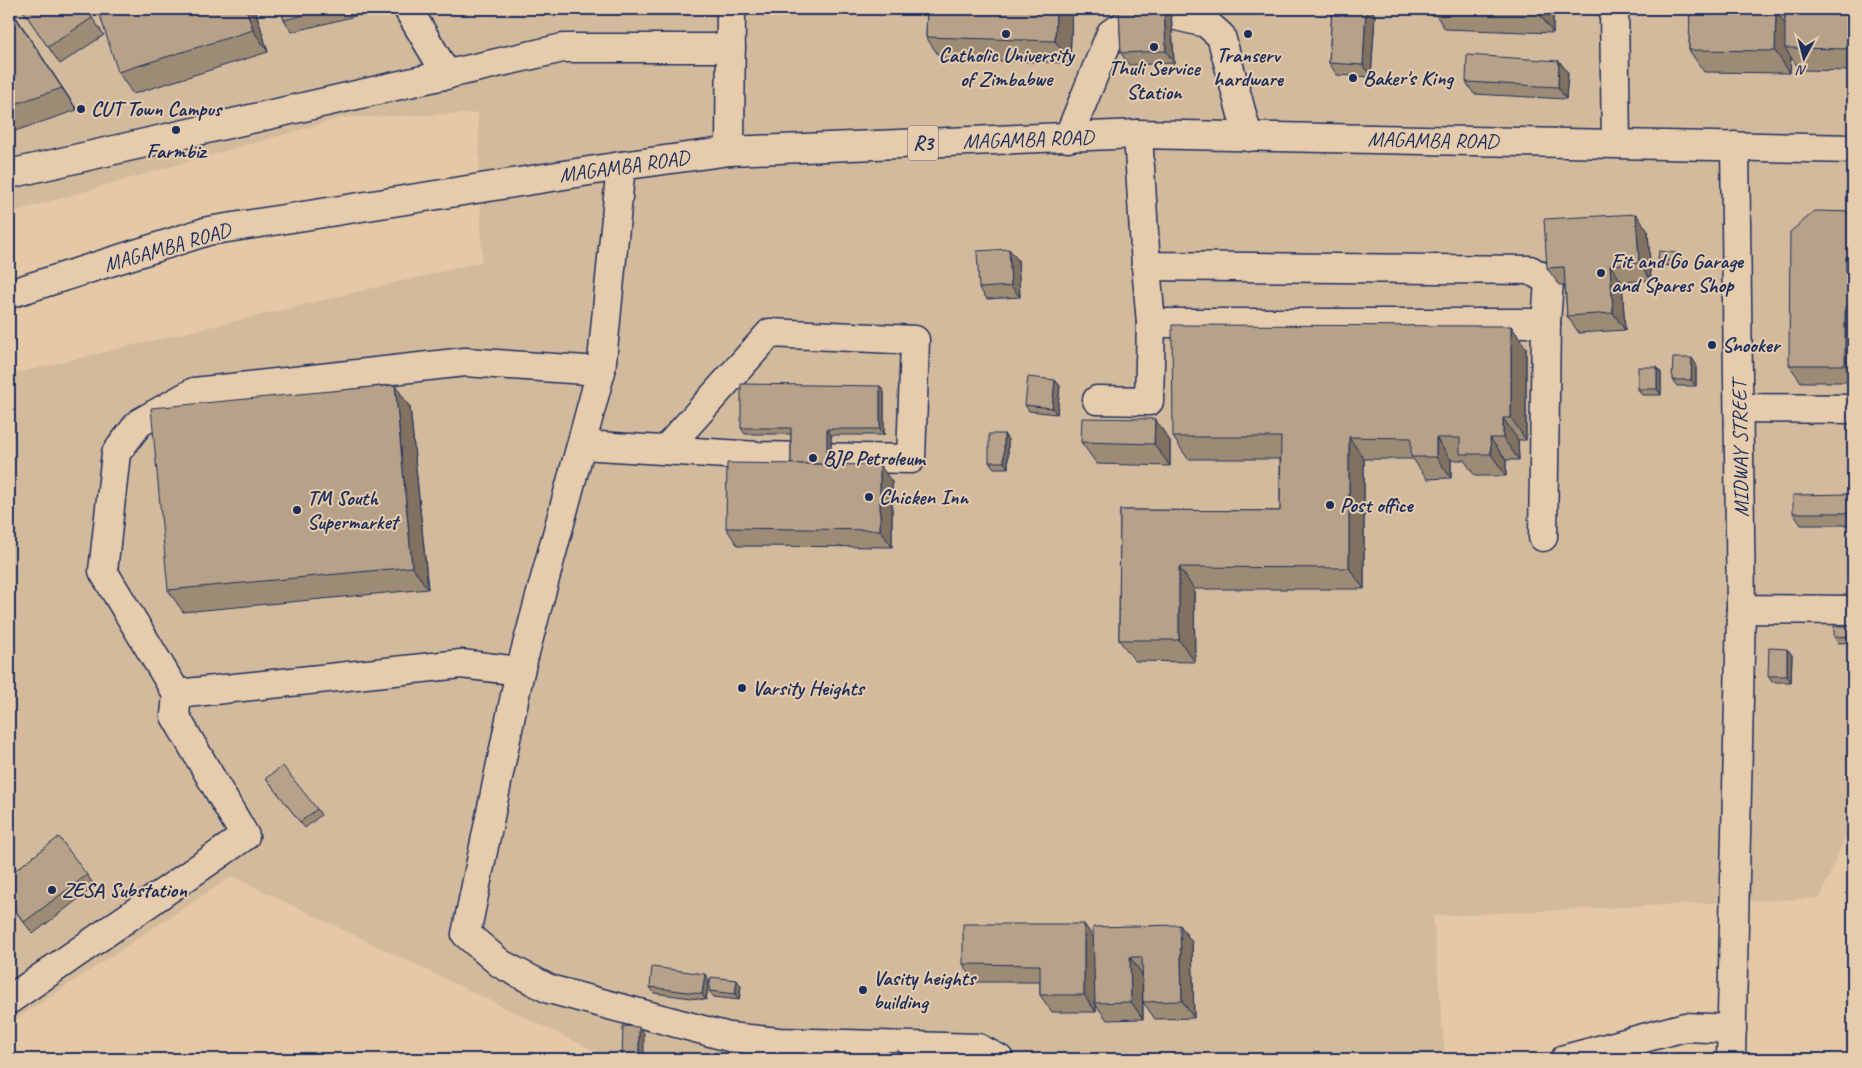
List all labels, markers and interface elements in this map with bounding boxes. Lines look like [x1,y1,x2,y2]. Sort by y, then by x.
marker: Catholic University of Zimbabwe [1000,28,1012,40]
marker: Transerv hardware [1242,28,1254,40]
north arrow [1780,32,1830,82]
marker: Thuli Service Station [1148,41,1160,53]
place label: Catholic University of Zimbabwe [938,42,1075,92]
place label: Transerv hardware [1213,42,1285,92]
place label: Thuli Service Station [1108,55,1202,105]
text: N [1795,61,1808,79]
place label: Baker's King [1363,65,1455,91]
marker: Baker's King [1347,72,1359,84]
place label: CUT Town Campus [91,96,224,122]
marker: CUT Town Campus [75,103,87,115]
marker: Farmbiz [170,124,182,136]
street label: MAGAMBA ROAD [962,124,1096,154]
road number: R3 [908,126,938,160]
street label: MAGAMBA ROAD [1367,126,1500,154]
place label: Farmbiz [147,138,208,164]
street label: MAGAMBA ROAD [558,144,692,188]
street label: MAGAMBA ROAD [101,216,235,277]
place label: Fit and Go Garage and Spares Shop [1611,248,1745,298]
marker: Fit and Go Garage and Spares Shop [1595,267,1607,279]
place label: Snooker [1722,332,1782,358]
marker: Snooker [1706,339,1718,351]
street label: MIDWAY STREET [1726,375,1754,517]
place label: BJP Petroleum [823,445,927,471]
marker: BJP Petroleum [807,452,819,464]
place label: Chicken Inn [879,484,969,510]
place label: TM South Supermarket [307,485,400,535]
marker: Chicken Inn [863,491,875,503]
place label: Post office [1340,492,1415,518]
marker: Post office [1324,499,1336,511]
marker: TM South Supermarket [291,504,303,516]
place label: Varsity Heights [752,675,866,701]
marker: Varsity Heights [736,682,748,694]
place label: ZESA Substation [62,877,187,903]
marker: ZESA Substation [46,884,58,896]
place label: Vasity heights building [873,965,978,1015]
marker: Vasity heights building [857,984,869,996]

